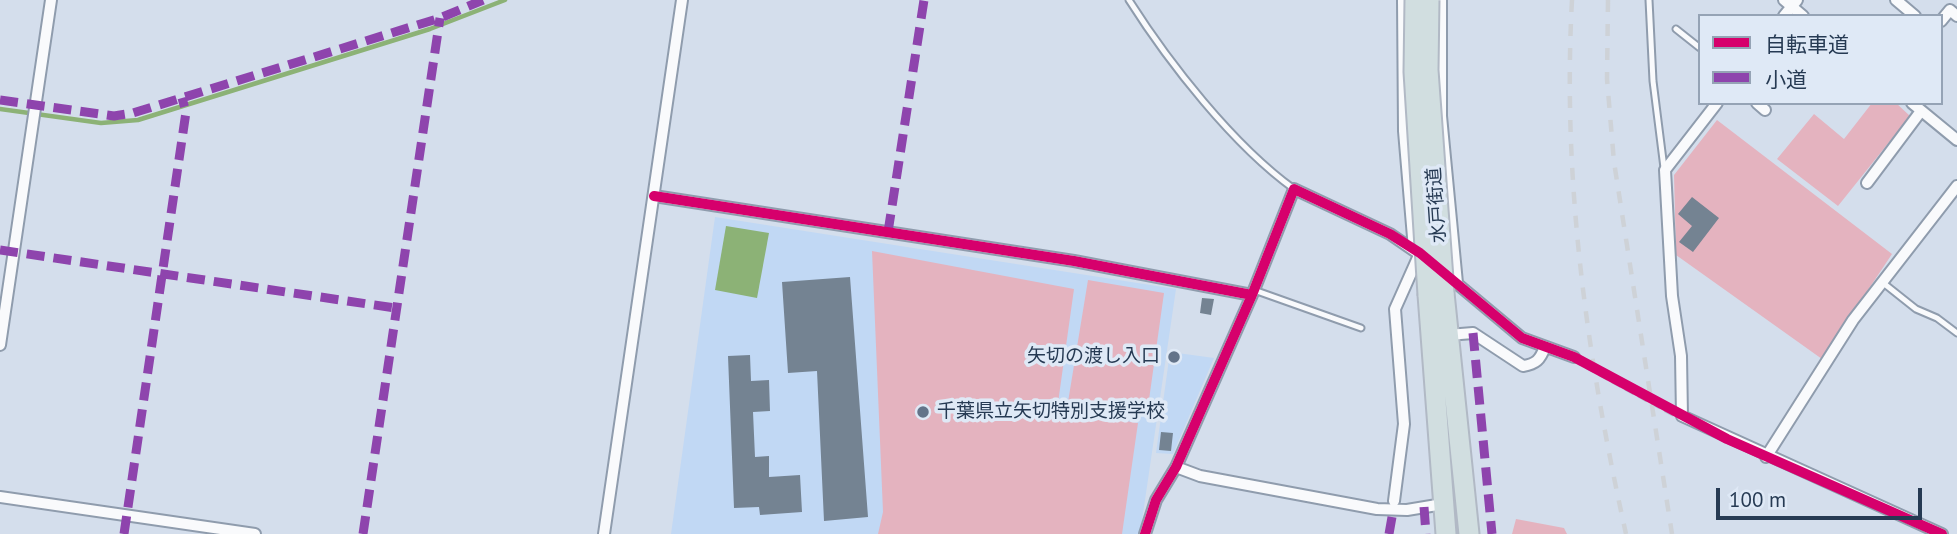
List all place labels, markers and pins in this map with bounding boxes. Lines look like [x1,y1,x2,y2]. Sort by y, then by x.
place label: 矢切の渡し入口 [1027,346,1160,368]
marker: 矢切の渡し入口 [1166,349,1182,365]
place label: 千葉県立矢切特別支援学校 [937,401,1165,423]
marker: 千葉県立矢切特別支援学校 [915,404,931,420]

